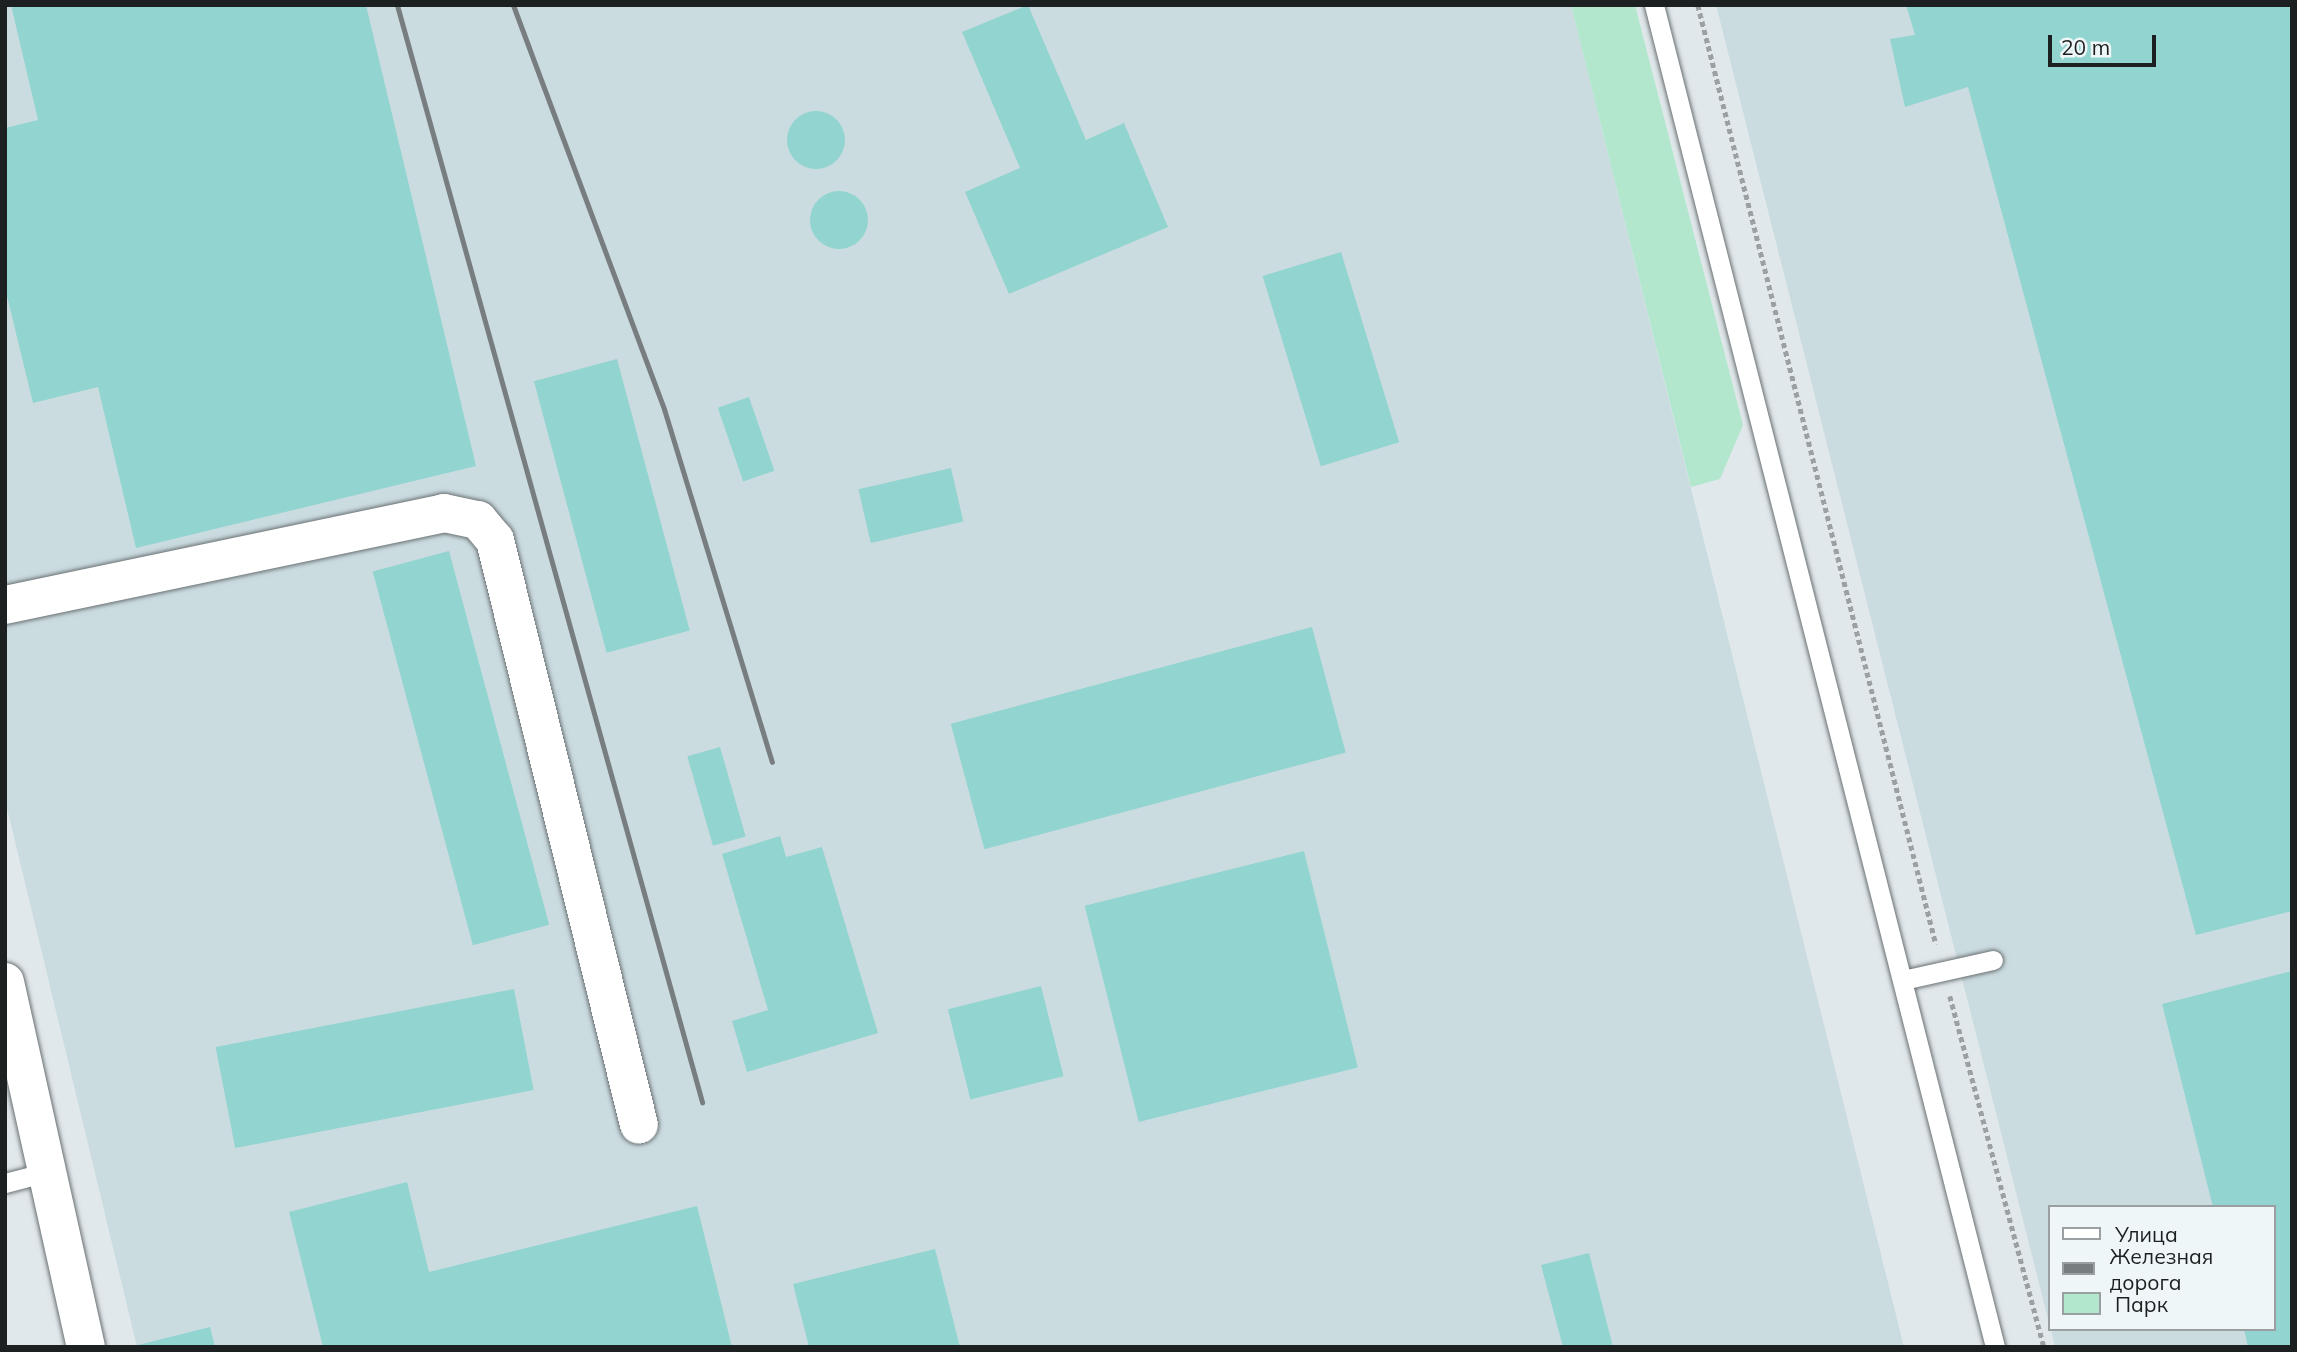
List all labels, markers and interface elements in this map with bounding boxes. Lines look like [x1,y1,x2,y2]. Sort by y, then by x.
scale bar [2052,21,2160,65]
text: 20 m [2061,34,2110,60]
legend [2048,1205,2276,1331]
text: Улица [2115,1221,2178,1247]
text: Железная дорога [2109,1243,2213,1295]
text: Парк [2115,1291,2168,1317]

